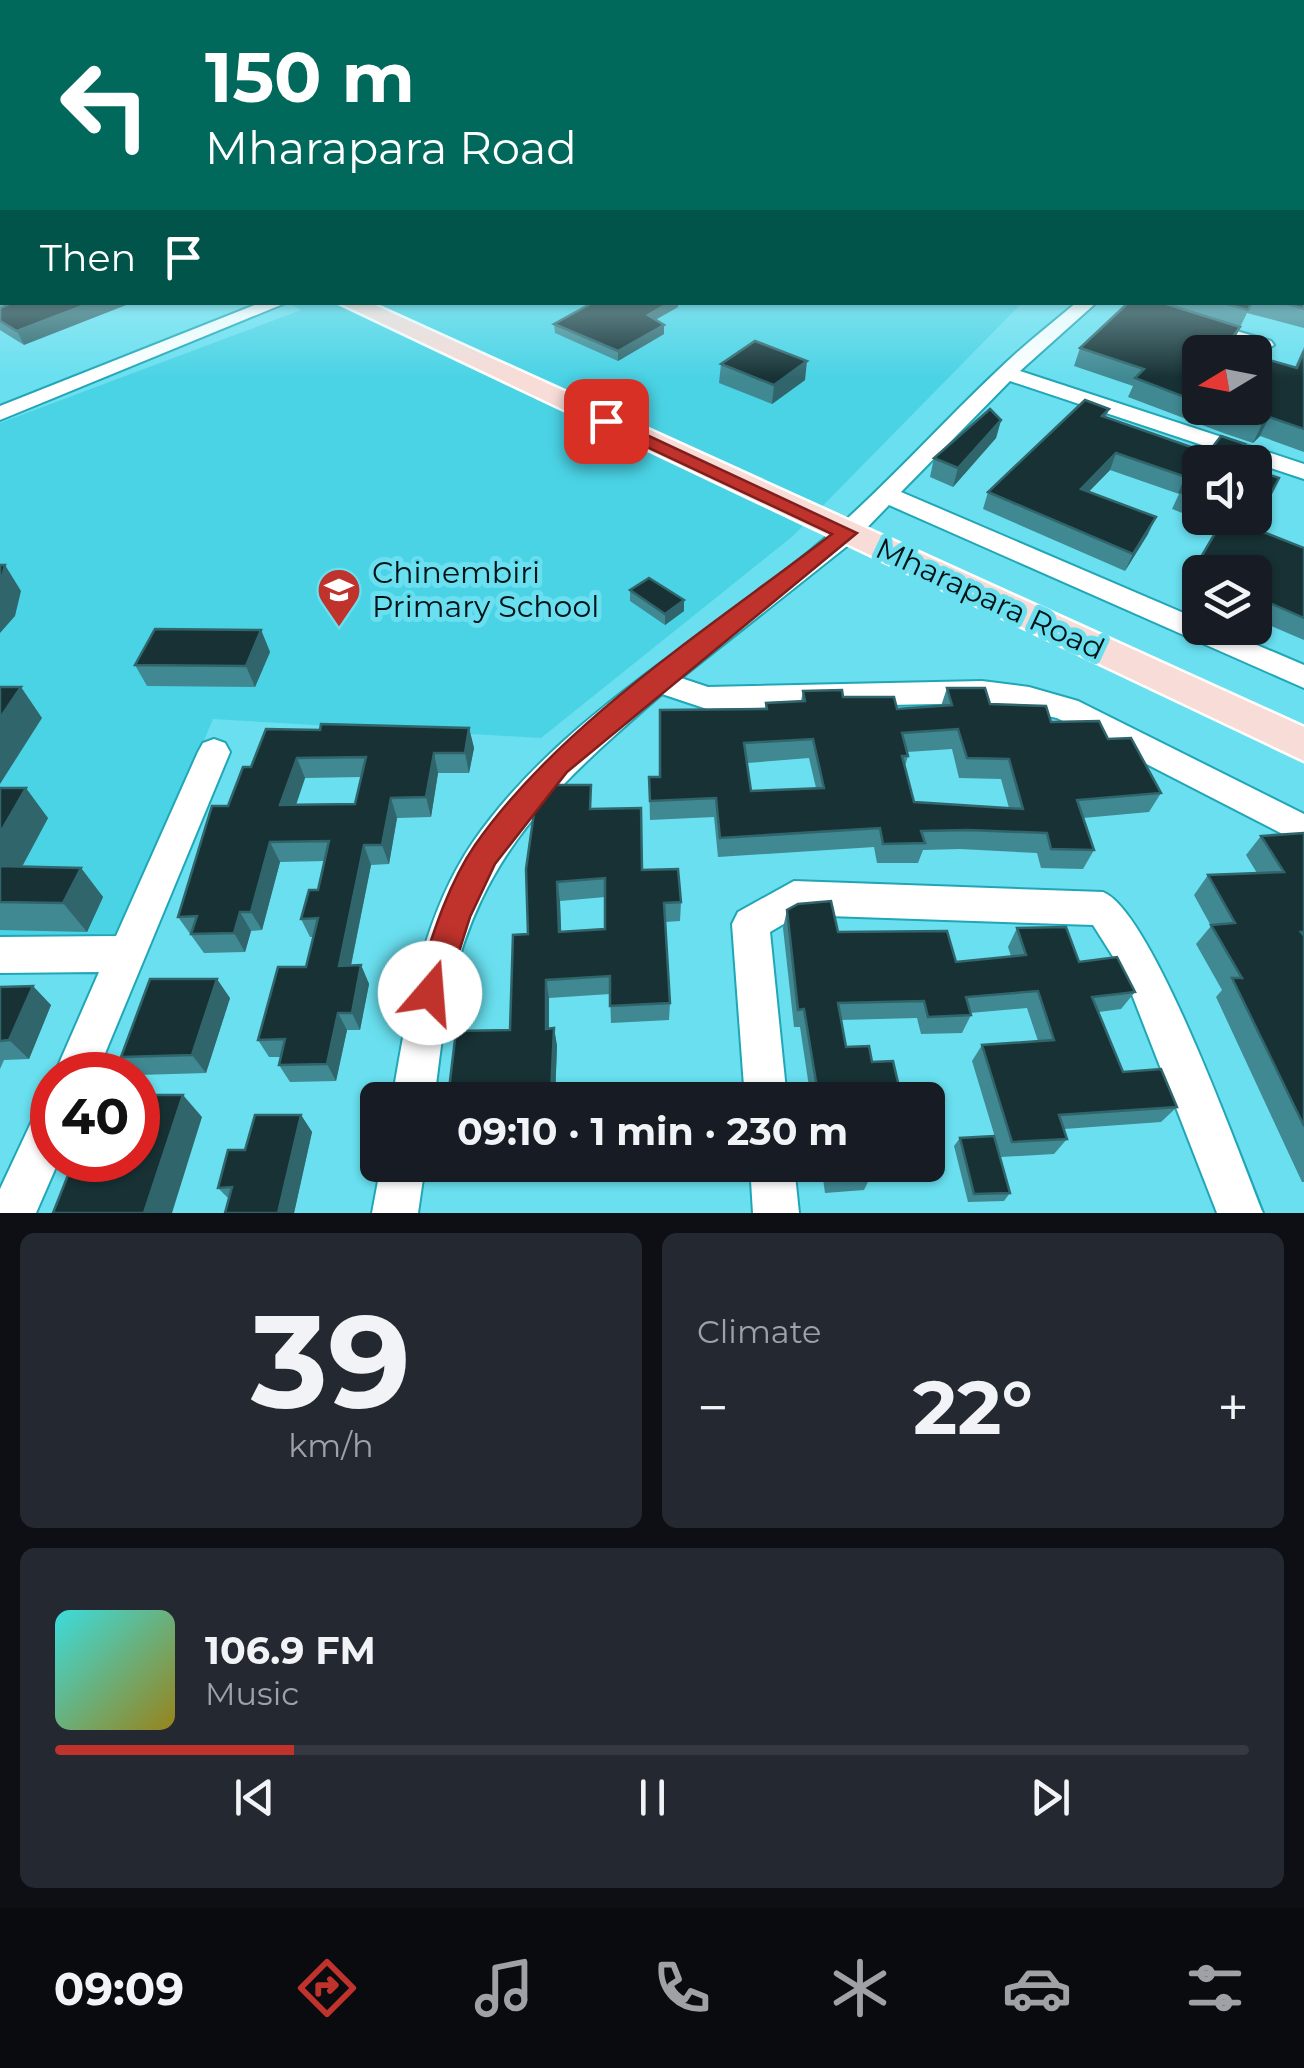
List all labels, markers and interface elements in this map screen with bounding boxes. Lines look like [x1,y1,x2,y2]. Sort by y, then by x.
text: 150 m [205,34,415,120]
icon: left [40,40,170,170]
text: Mharapara Road [205,120,577,175]
icon: arrive [156,230,211,285]
text: Then [40,234,136,281]
north arrow [1182,335,1272,425]
map controls [1182,335,1272,645]
pin [564,379,649,464]
icon: arrive [579,394,634,449]
button: sound [1182,445,1272,535]
street label: Mharapara Road [870,529,1110,668]
place label: Chinembiri Primary School [372,554,599,625]
button: layers [1182,555,1272,645]
school or university icon: Chinembiri Primary School [316,567,362,628]
position arrow [378,941,482,1045]
speed limit sign: 40 [30,1052,160,1182]
text: 09:10 · 1 min · 230 m [457,1108,848,1155]
text: 39 [251,1281,411,1440]
text: Climate [697,1312,821,1351]
text: 22° [913,1361,1033,1453]
text: − [697,1374,729,1441]
text: + [1217,1374,1249,1441]
text: km/h [288,1426,374,1465]
text: 106.9 FM [205,1627,376,1674]
text: Music [205,1674,299,1713]
icon: previous [227,1770,282,1825]
icon: pause [625,1770,680,1825]
icon: next [1023,1770,1078,1825]
icon: directions [292,1953,362,2023]
icon: music [469,1953,539,2023]
icon: phone [647,1953,717,2023]
icon: climate [825,1953,895,2023]
icon: car [1002,1953,1072,2023]
icon: filters [1180,1953,1250,2023]
text: 09:09 [54,1961,184,2016]

